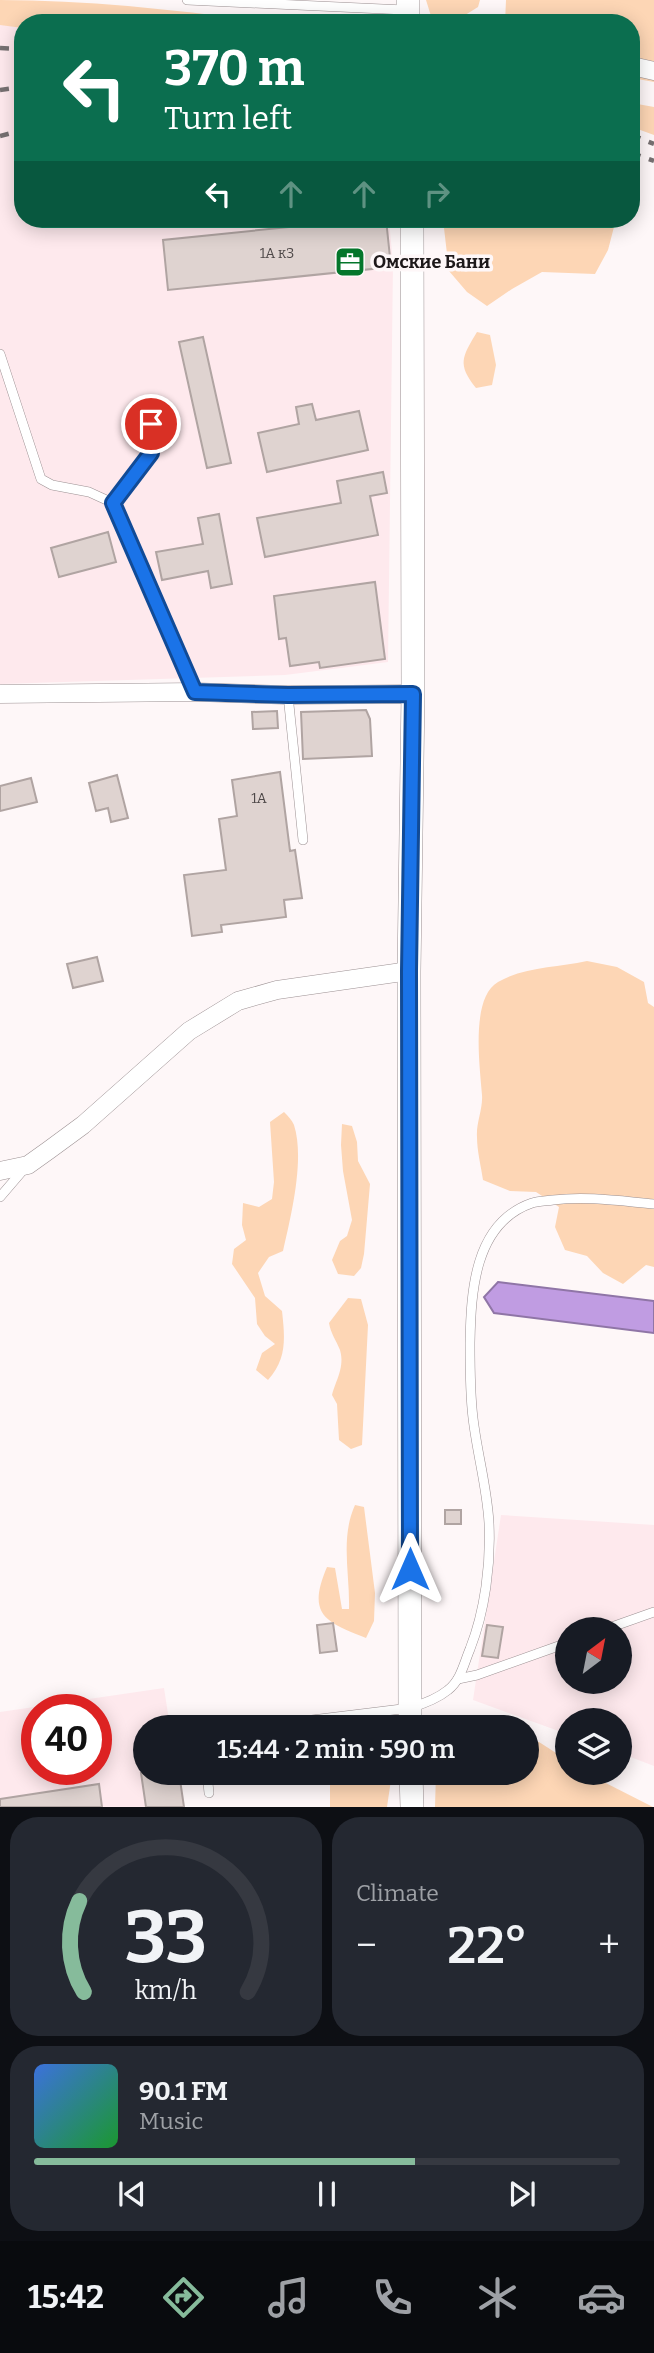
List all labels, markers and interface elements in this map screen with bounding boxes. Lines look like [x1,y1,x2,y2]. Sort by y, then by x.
text: 370 m [164,39,304,98]
icon: left [49,42,140,133]
text: Turn left [164,99,292,137]
icon: left [199,175,237,213]
icon: ahead [272,175,310,213]
icon: ahead [345,175,383,213]
icon: right [418,175,456,213]
house number: 1А к3 [260,245,294,262]
office icon: Омские Бани [333,245,367,279]
place label: Омские Бани [373,251,490,273]
pin [121,394,181,454]
icon: arrive [132,405,170,443]
house number: 1А [251,790,267,807]
position arrow [373,1532,447,1606]
north arrow [555,1617,632,1694]
map controls [555,1617,632,1785]
speed limit sign: 40 [21,1694,112,1785]
button: layers [555,1708,632,1785]
text: 15:44 · 2 min · 590 m [217,1734,455,1765]
text: Climate [356,1879,439,1907]
text: 33 [125,1895,207,1982]
text: 22° [447,1914,528,1977]
text: − [356,1922,377,1968]
text: + [598,1922,620,1968]
text: km/h [135,1976,197,2006]
text: 90.1 FM [139,2076,228,2107]
text: Music [139,2107,203,2135]
icon: previous [113,2175,151,2213]
icon: pause [308,2175,346,2213]
icon: next [503,2175,541,2213]
icon: directions [159,2273,208,2322]
icon: music [264,2273,313,2322]
icon: phone [368,2273,417,2322]
icon: climate [473,2273,522,2322]
icon: car [577,2273,626,2322]
text: 15:42 [28,2278,104,2316]

